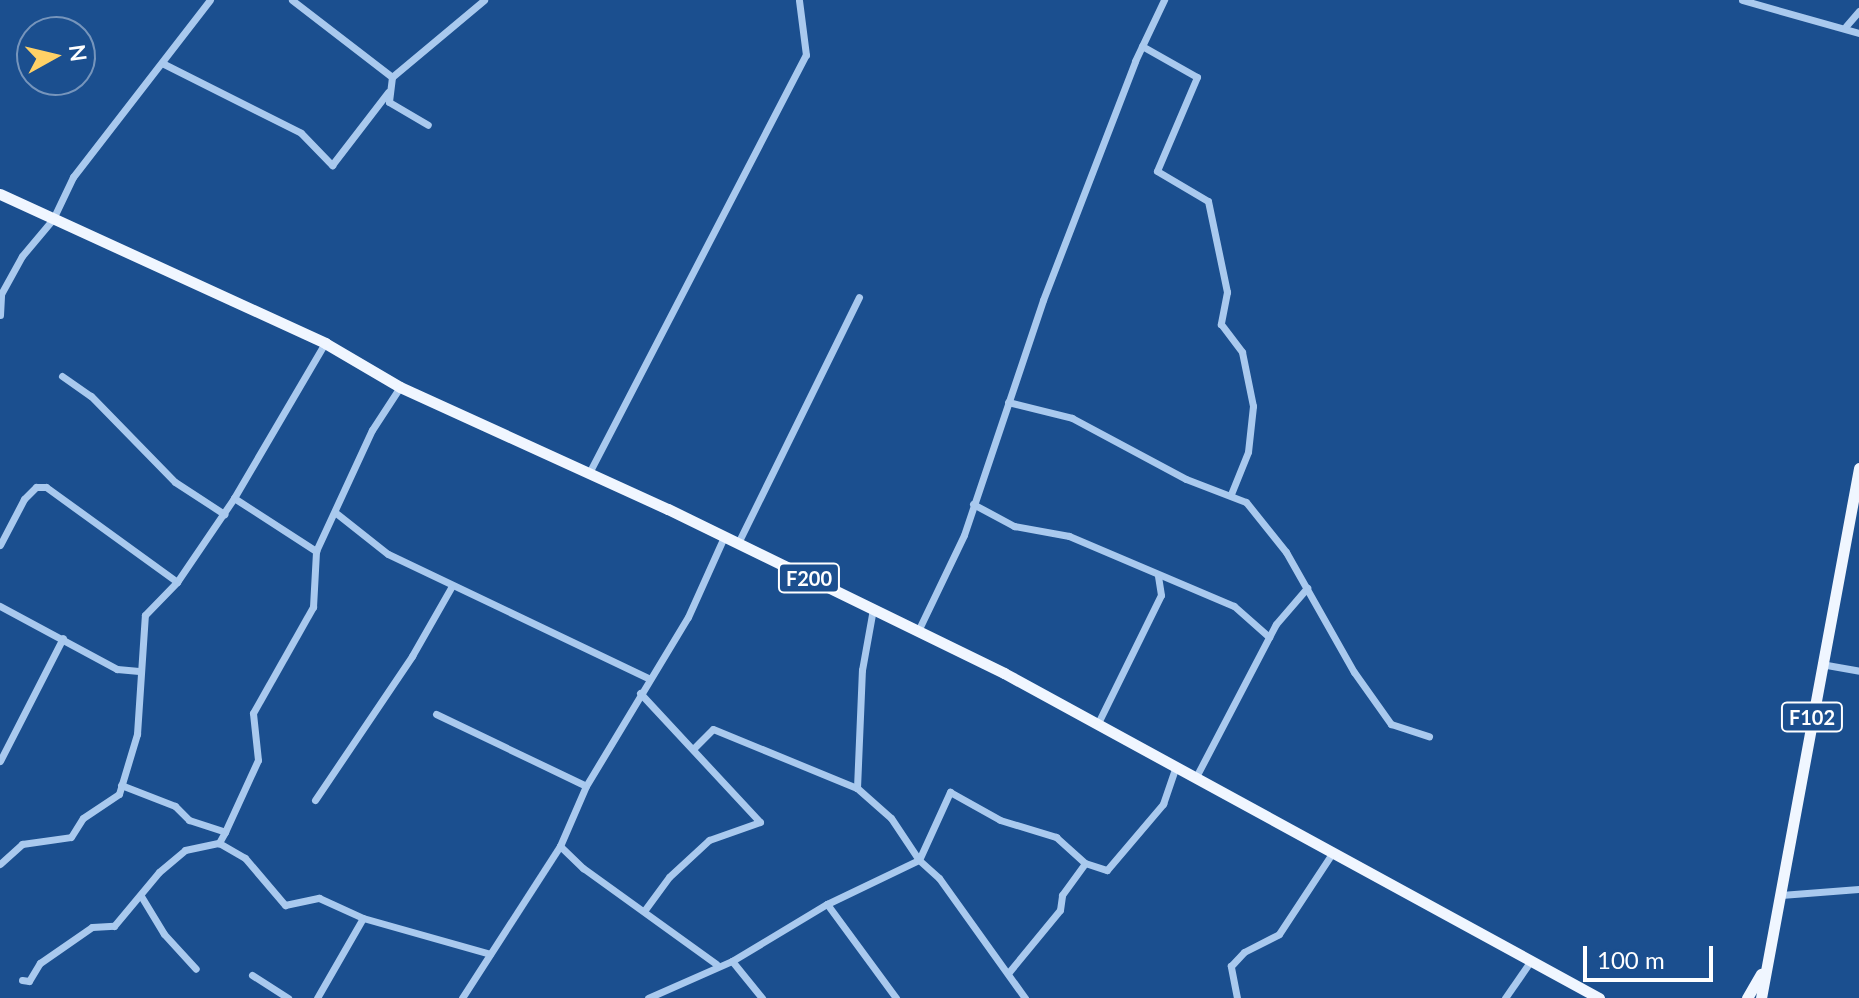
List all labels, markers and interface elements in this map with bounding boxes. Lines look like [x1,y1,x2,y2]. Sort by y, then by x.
north arrow [16,16,96,96]
text: N [64,43,93,63]
road number: F200 [777,562,841,594]
road number: F102 [1780,701,1844,733]
scale bar [1587,930,1717,980]
text: 100 m [1597,945,1665,974]

